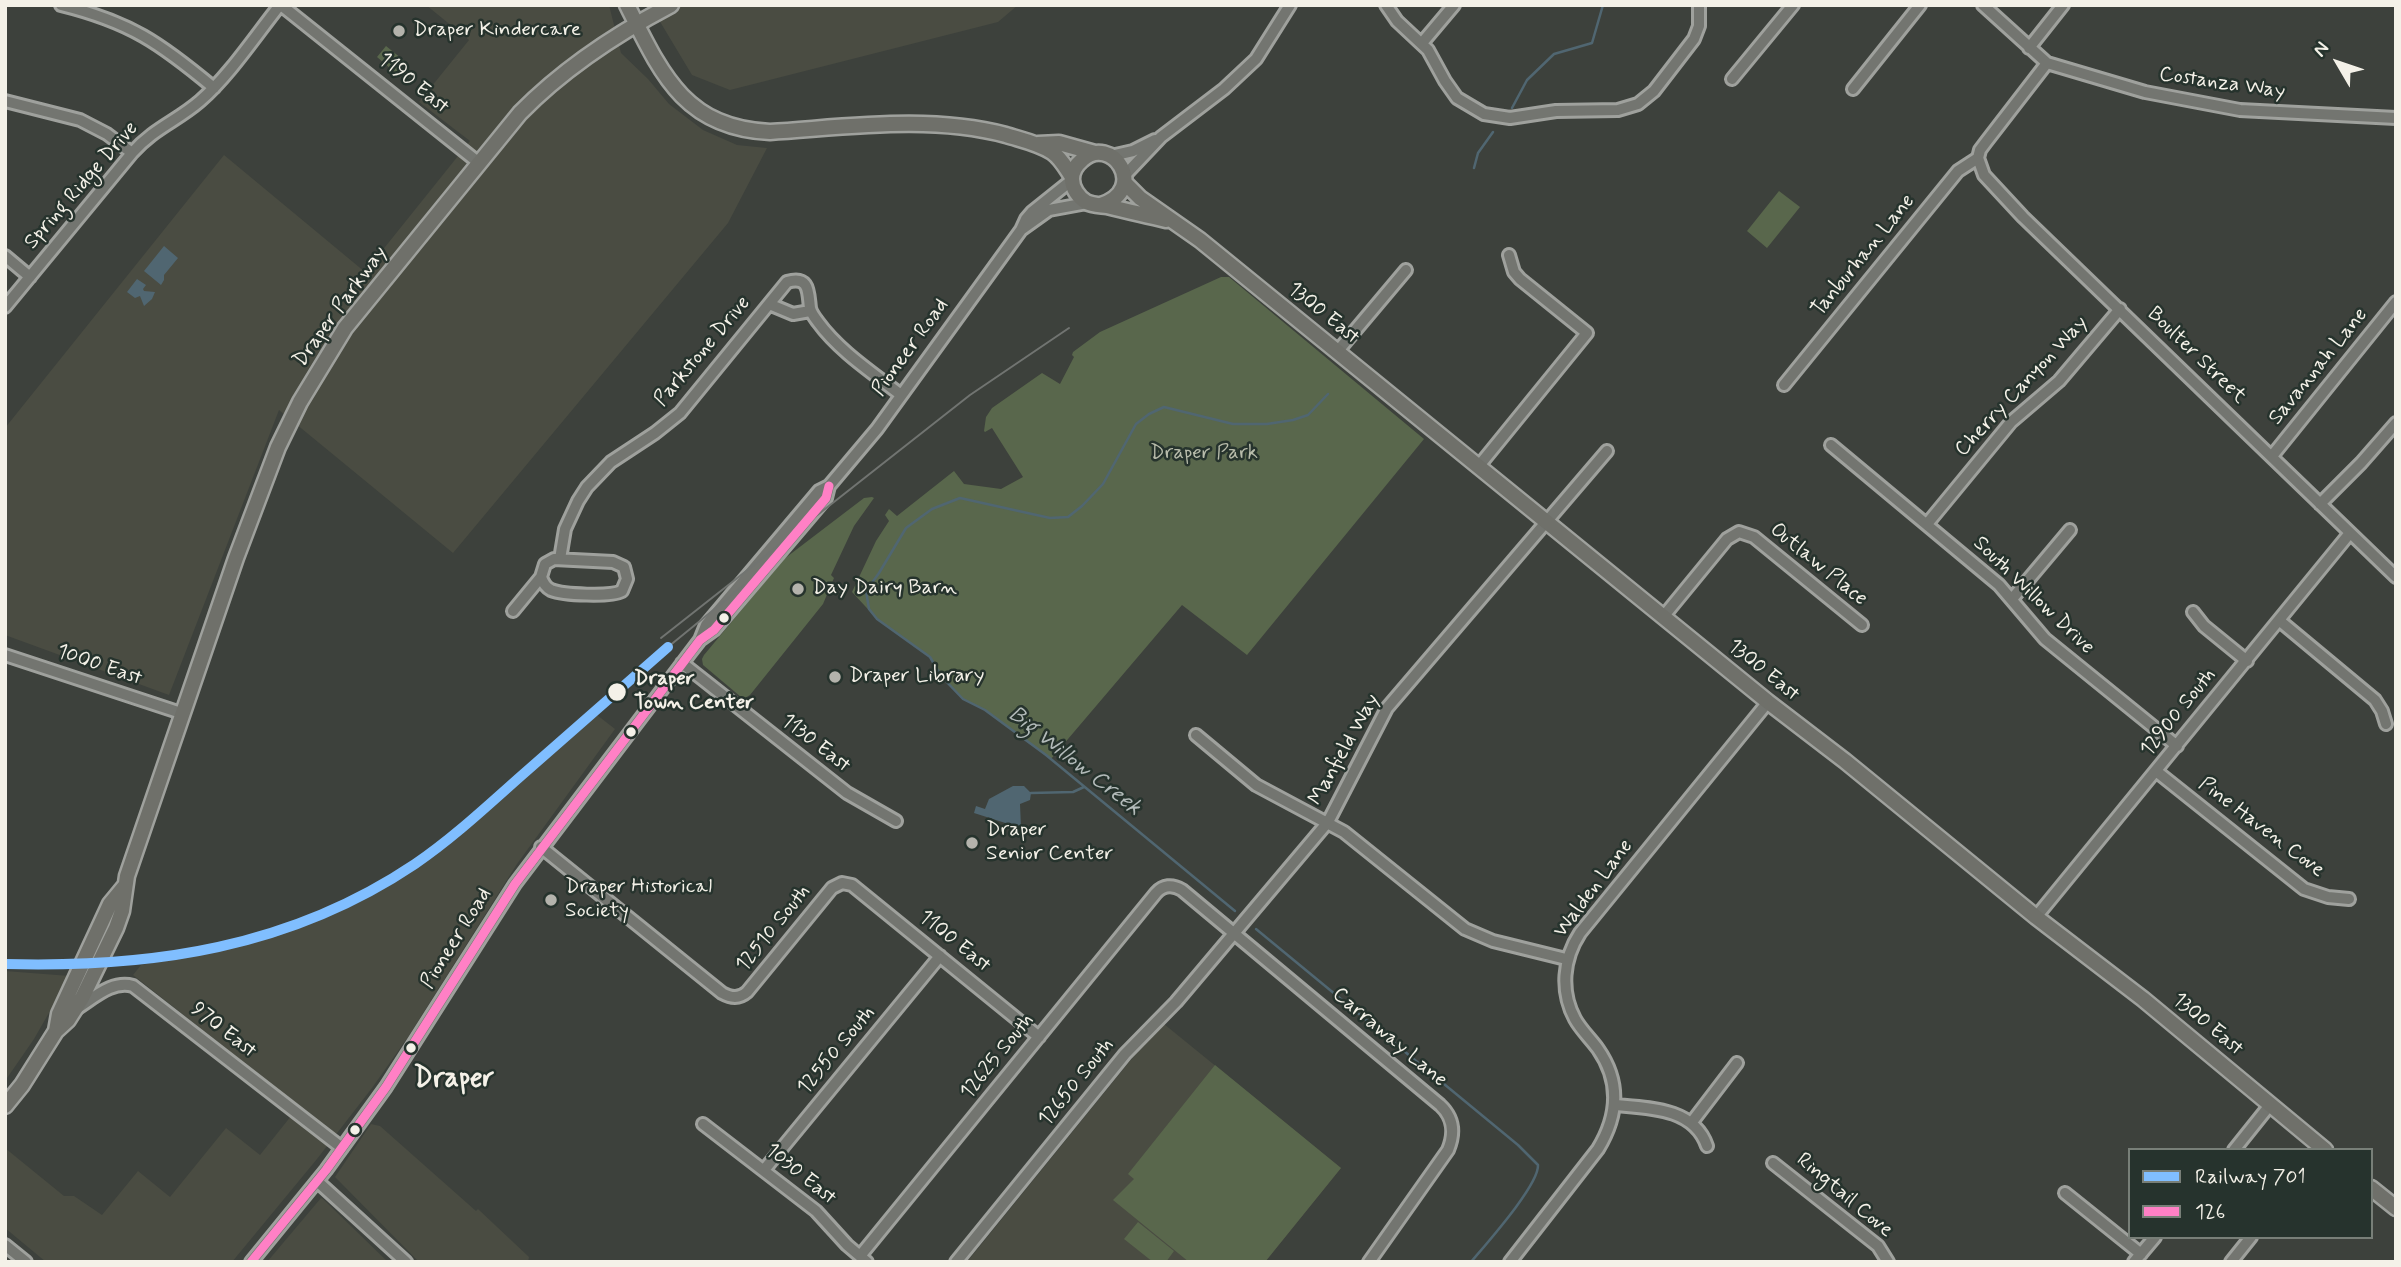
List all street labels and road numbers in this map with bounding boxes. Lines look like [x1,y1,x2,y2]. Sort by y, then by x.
street label: 1190 East [372,48,454,120]
street label: Costanza Way [2157,63,2287,105]
street label: Spring Ridge Drive [20,117,144,255]
street label: Tanburhan Lane [1807,190,1921,322]
street label: Draper Parkway [289,242,393,372]
street label: 1300 East [1282,277,1364,351]
street label: Parkstone Drive [649,292,757,412]
street label: Pioneer Road [867,294,955,402]
street label: Boulter Street [2141,302,2251,410]
street label: Savannah Lane [2264,303,2374,431]
street label: Cherry Canyon Way [1950,311,2094,463]
street label: Outlaw Place [1764,518,1872,612]
street label: South Willow Drive [1967,532,2099,660]
street label: 1300 East [1722,634,1804,708]
street label: 1000 East [53,640,145,692]
street label: 12900 South [2136,664,2222,762]
street label: Manfield Way [1304,690,1386,810]
street label: 1130 East [775,709,855,779]
street label: Pine Haven Cove [2193,772,2329,884]
street label: Walden Lane [1549,835,1639,943]
street label: 12510 South [731,880,817,978]
street label: Pioneer Road [416,884,498,994]
street label: 1100 East [913,905,995,979]
street label: Carraway Lane [1326,983,1452,1093]
street label: 1300 East [2166,988,2248,1062]
street label: 970 East [185,998,261,1064]
street label: 12550 South [793,1002,881,1100]
street label: 12625 South [956,1009,1040,1105]
street label: 12650 South [1034,1034,1120,1132]
street label: 1030 East [759,1139,841,1211]
street label: Ringtail Cove [1791,1148,1897,1244]

